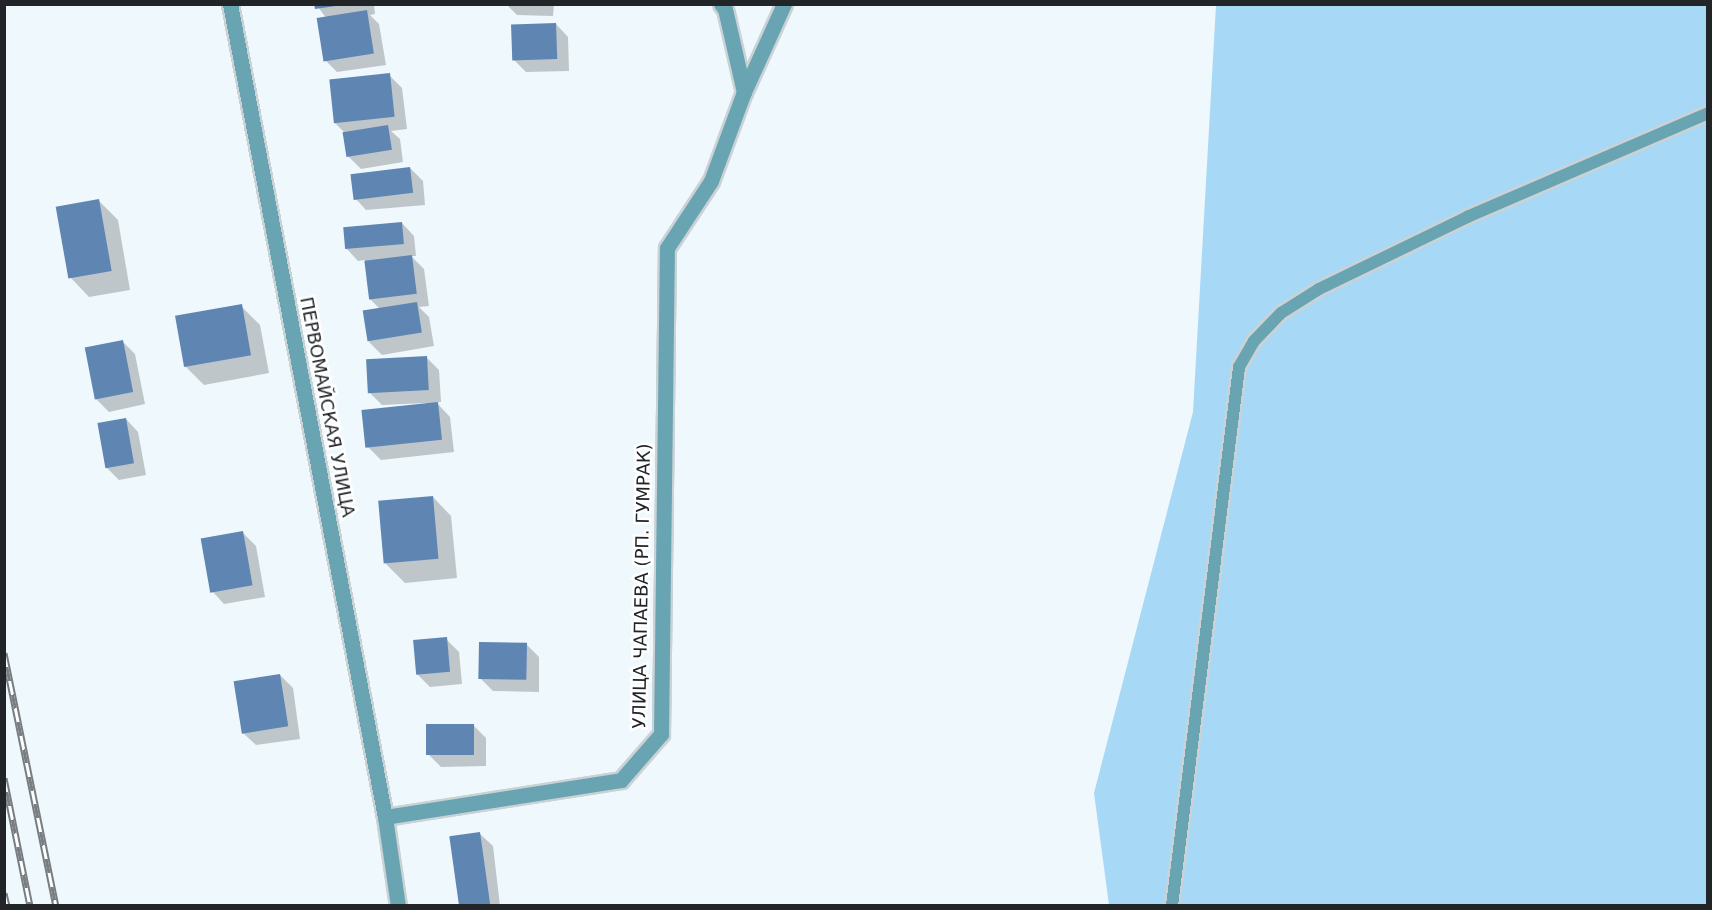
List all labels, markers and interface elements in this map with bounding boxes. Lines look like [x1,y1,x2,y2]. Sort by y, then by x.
street label: ПЕРВОМАЙСКАЯ УЛИЦА [295,295,359,519]
street label: УЛИЦА ЧАПАЕВА (РП. ГУМРАК) [629,443,655,729]

